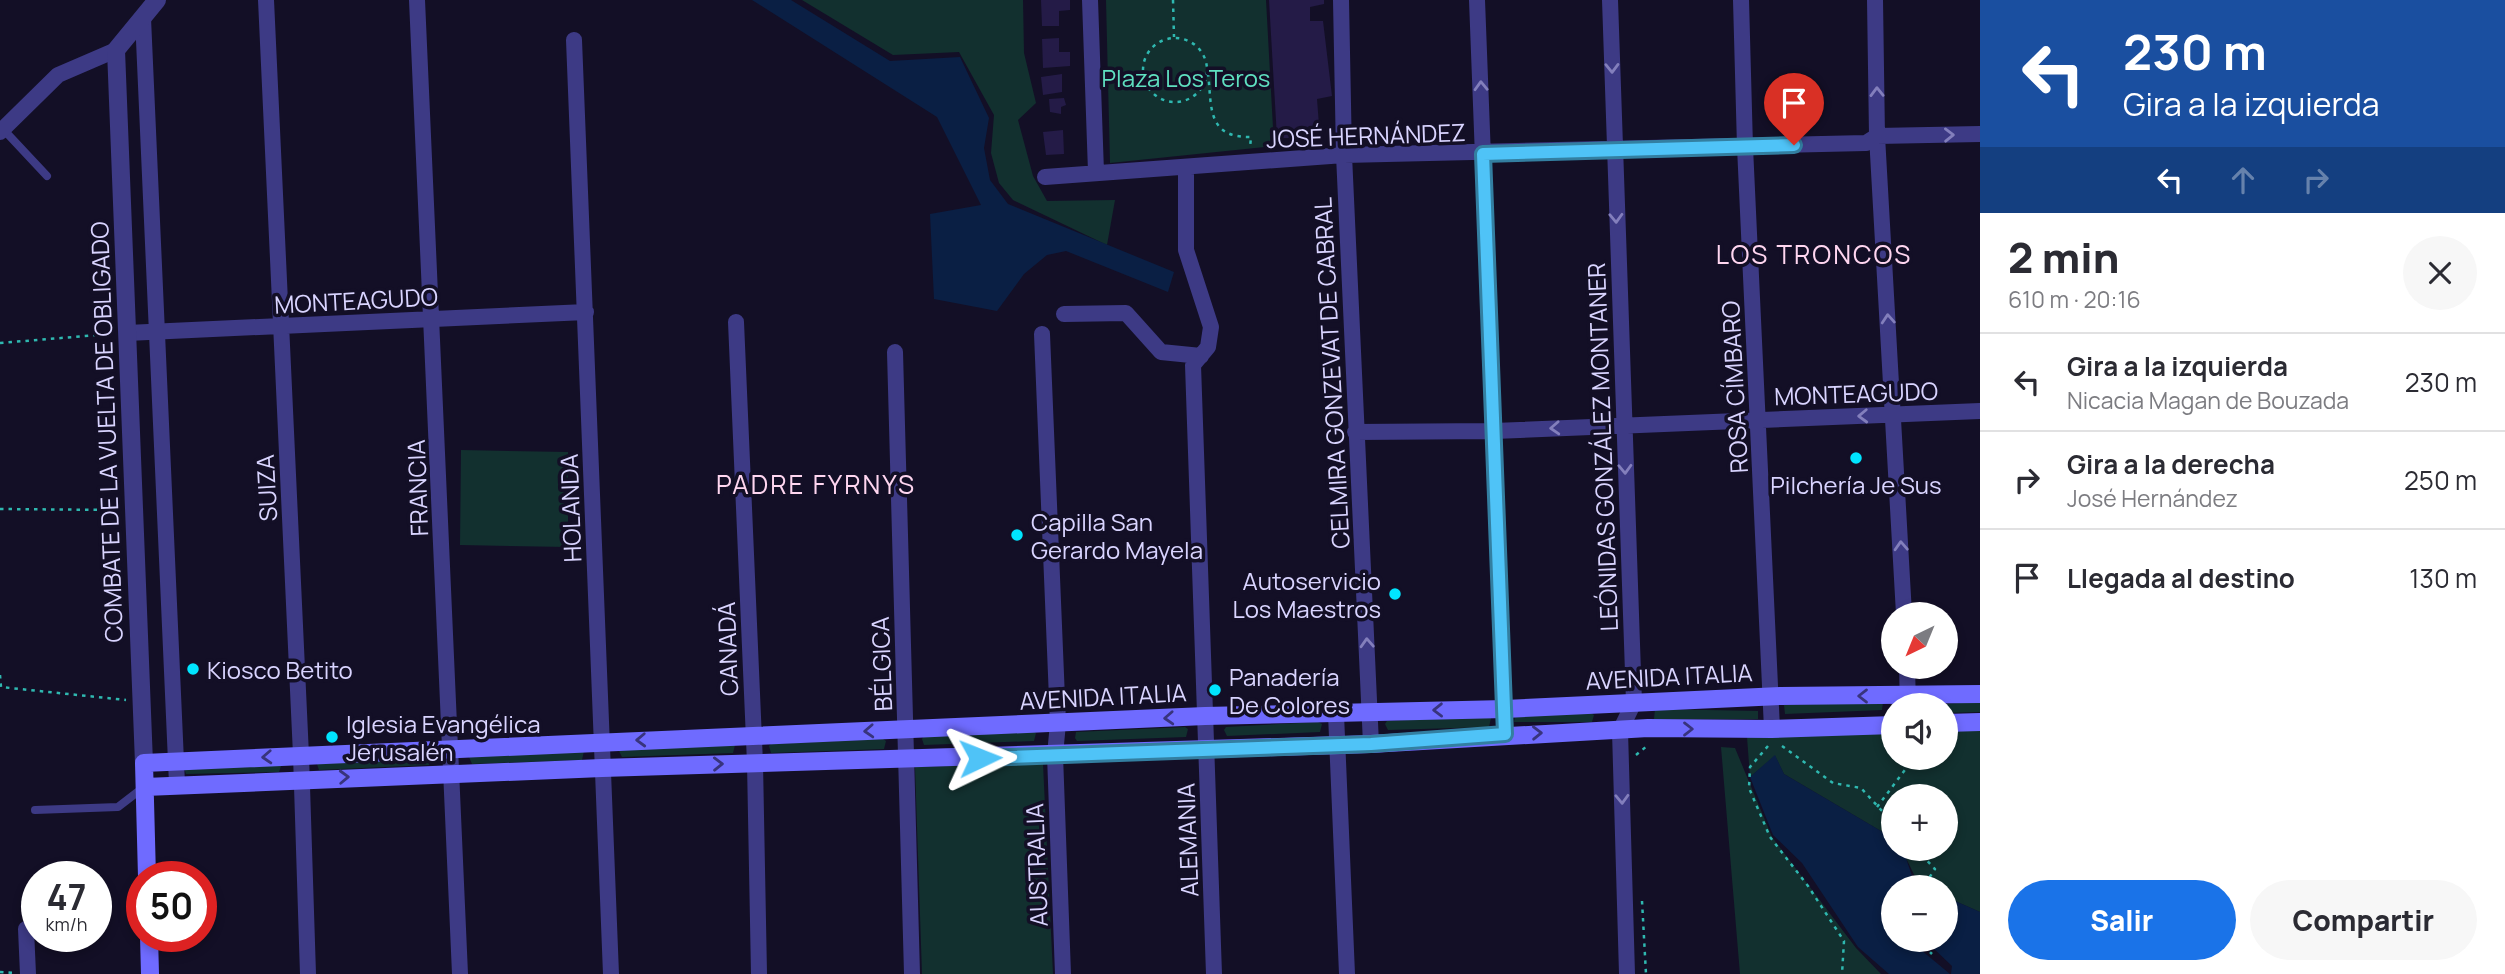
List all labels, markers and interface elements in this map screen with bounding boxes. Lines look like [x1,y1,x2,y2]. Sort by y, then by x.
text: 230 m [2123,18,2267,85]
icon: left [2008,28,2099,119]
park label: Plaza Los Teros [1102,61,1270,94]
one-way arrow [1604,63,1619,74]
pin [1764,73,1824,145]
one-way arrow [1473,80,1488,91]
text: Gira a la izquierda [2123,82,2379,126]
icon: arrive [1775,84,1813,122]
one-way arrow [1869,86,1884,97]
street label: JOSÉ HERNÁNDEZ [1266,115,1466,155]
one-way arrow [1944,127,1955,142]
icon: left [2151,161,2189,199]
icon: ahead [2224,161,2262,199]
icon: right [2297,161,2335,199]
street label: CELMIRA GONZEVAT DE CABRAL [1305,196,1357,550]
one-way arrow [1609,212,1624,223]
street label: COMBATE DE LA VUELTA DE OBLIGADO [82,221,130,643]
text: 2 min [2008,228,2119,286]
district label: LOS TRONCOS [1716,236,1912,272]
button: close [2403,236,2477,310]
street label: LEÓNIDAS GONZÁLEZ MONTANER [1579,262,1625,632]
street label: MONTEAGUDO [273,279,439,321]
text: 610 m · 20:16 [2008,283,2141,315]
street label: ROSA CÍMBARO [1713,300,1755,474]
one-way arrow [1881,313,1896,324]
text: Gira a la izquierda [2067,348,2288,384]
icon: left [2008,363,2046,401]
text: 230 m [2405,364,2477,400]
street label: MONTEAGUDO [1774,374,1938,412]
text: Nicacia Magan de Bouzada [2067,384,2349,416]
one-way arrow [1857,408,1868,423]
one-way arrow [1549,420,1560,435]
street label: FRANCIA [399,439,435,537]
text: Gira a la derecha [2067,446,2275,482]
marker: Pilchería Je Sus [1848,450,1864,466]
street label: HOLANDA [552,453,588,563]
street label: SUIZA [248,454,284,522]
icon: right [2008,461,2046,499]
text: 250 m [2404,462,2477,498]
one-way arrow [1617,464,1632,475]
district label: PADRE FYRNYS [716,466,916,502]
place label: Pilchería Je Sus [1770,468,1942,501]
text: José Hernández [2067,482,2238,514]
place label: Capilla San Gerardo Mayela [1031,505,1203,566]
marker: Capilla San Gerardo Mayela [1009,527,1025,543]
one-way arrow [1893,540,1908,551]
icon: arrive [2008,559,2046,597]
text: Llegada al destino [2067,560,2295,596]
text: 130 m [2409,560,2477,596]
place label: Autoservicio Los Maestros [1232,564,1381,625]
marker: Autoservicio Los Maestros [1387,586,1403,602]
street label: CANADÁ [709,601,745,697]
north arrow [1881,602,1958,679]
map controls [1881,602,1958,952]
street label: BÉLGICA [863,616,899,712]
one-way arrow [1359,638,1374,649]
place label: Kiosco Betito [207,653,353,686]
street label: AVENIDA ITALIA [1585,655,1753,697]
place label: Panadería De Colores [1229,660,1350,721]
marker: Kiosco Betito [185,661,201,677]
street label: AVENIDA ITALIA [1019,675,1187,717]
marker: Panadería De Colores [1207,682,1223,698]
one-way arrow [1857,688,1868,704]
button: sound [1881,693,1958,770]
one-way arrow [1432,702,1442,718]
place label: Iglesia Evangélica Jerusalén [346,707,541,768]
one-way arrow [1164,710,1175,725]
position arrow [943,721,1017,795]
one-way arrow [1683,721,1694,737]
one-way arrow [863,724,874,739]
one-way arrow [1532,725,1542,741]
marker: Iglesia Evangélica Jerusalén [324,729,340,745]
one-way arrow [636,732,646,748]
one-way arrow [262,749,273,764]
one-way arrow [713,756,724,772]
one-way arrow [338,770,349,785]
street label: ALEMANIA [1169,783,1205,897]
button: + [1881,784,1958,861]
one-way arrow [1614,794,1630,805]
street label: AUSTRALIA [1017,803,1055,927]
speed limit sign: 50 [126,861,217,952]
text: 47 [47,873,86,921]
button: − [1881,875,1958,952]
button: Salir [2008,880,2236,960]
button: Compartir [2250,880,2477,960]
text: km/h [46,912,87,936]

